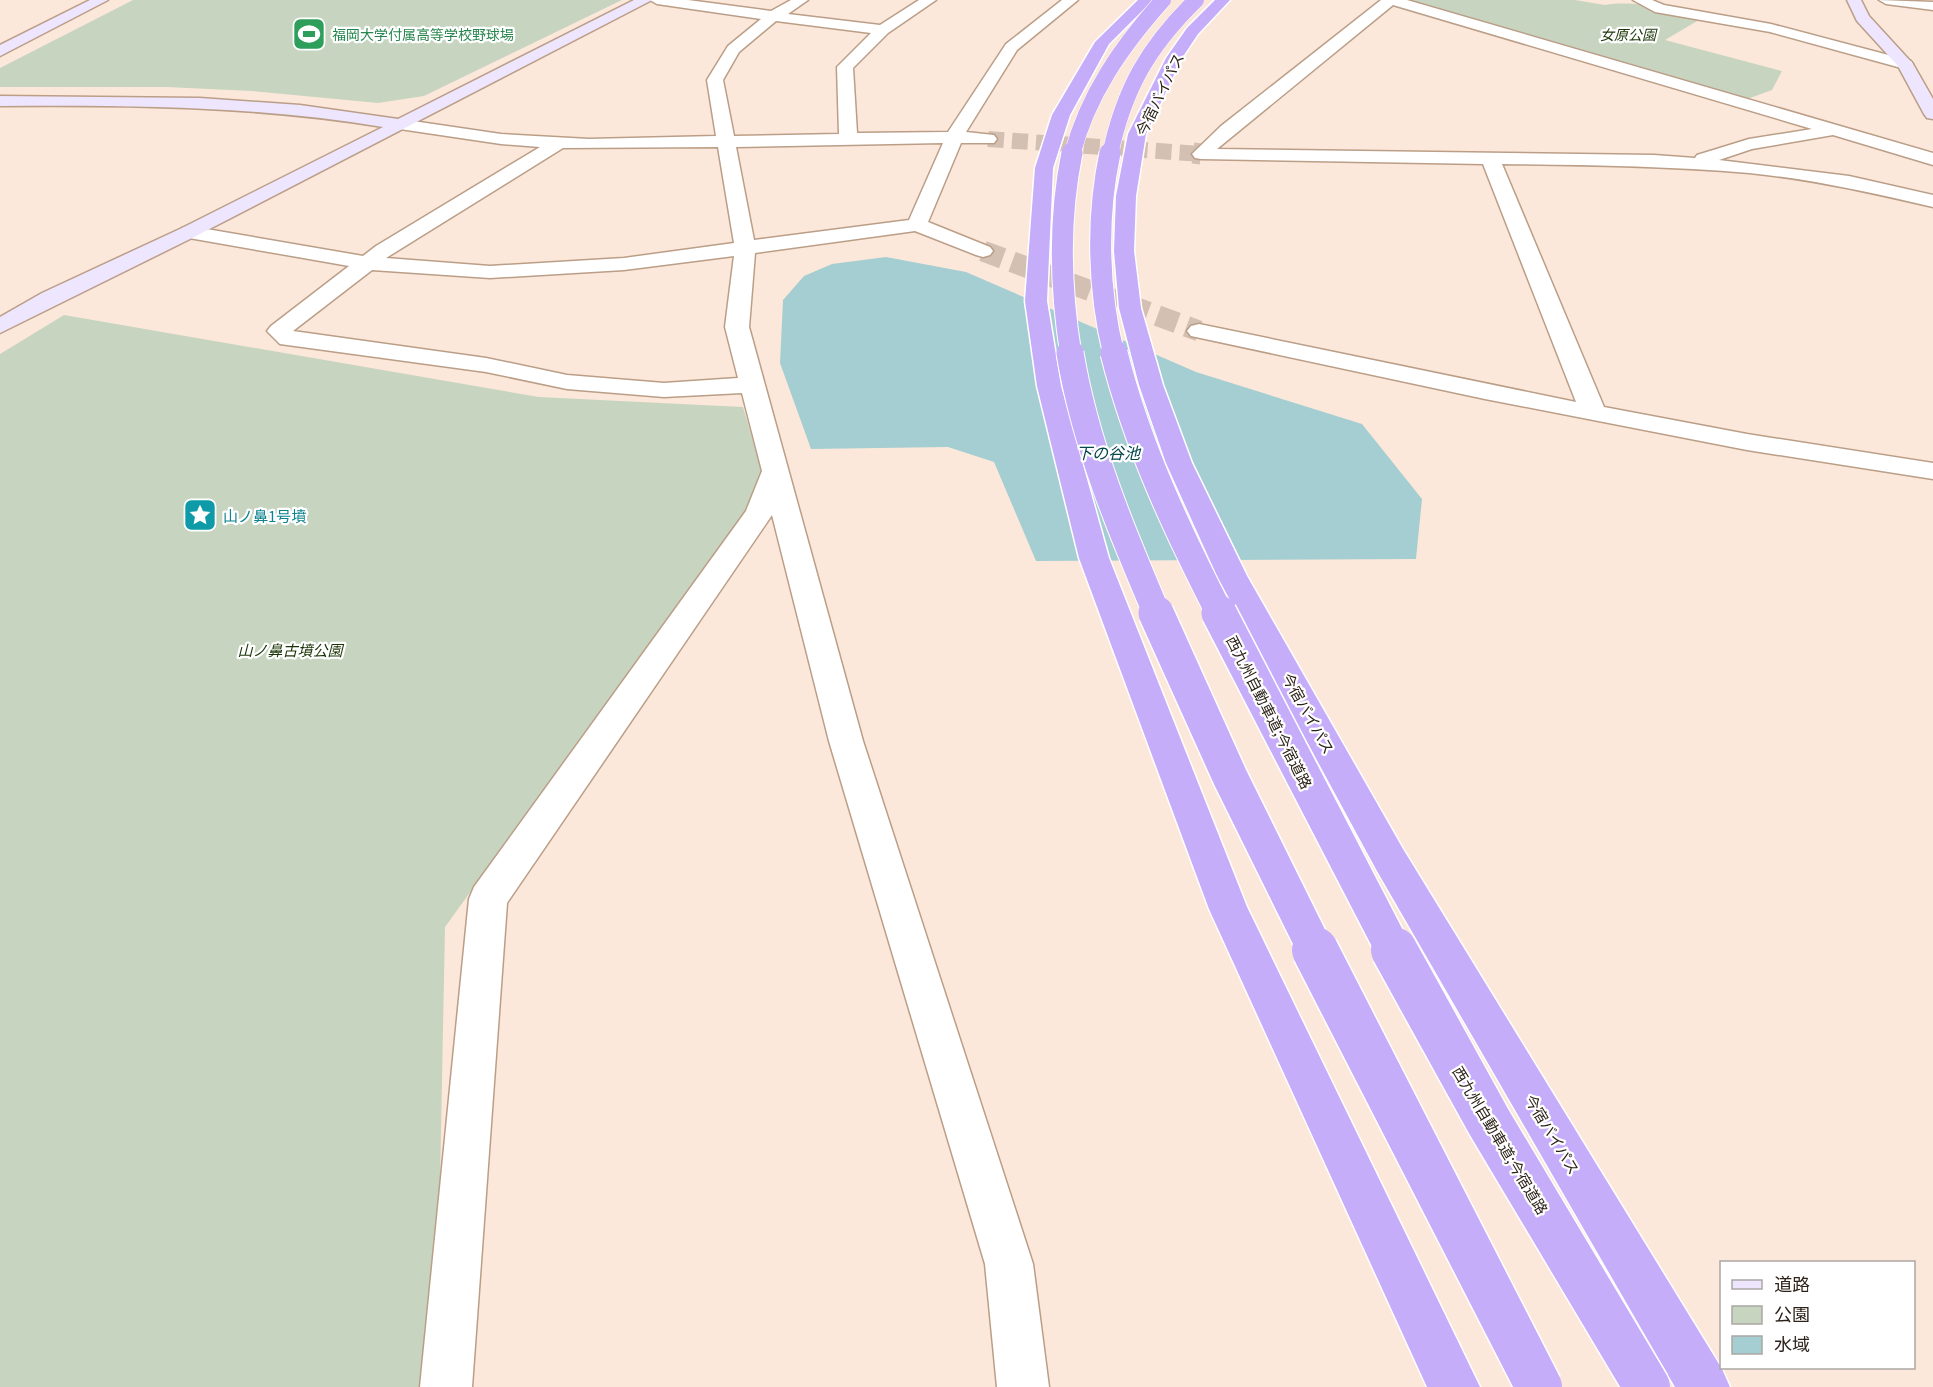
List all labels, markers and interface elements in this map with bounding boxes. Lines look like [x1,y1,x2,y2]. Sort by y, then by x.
sports icon: 福岡大学付属高等学校野球場 [291,16,327,52]
place label: 福岡大学付属高等学校野球場 [332,24,514,44]
park label: 女原公園 [1600,24,1658,44]
street label: 今宿バイパス [1130,49,1188,139]
water label: 下の谷池 [1076,440,1142,464]
place icon: 山ノ鼻1号墳 [182,497,218,533]
place label: 山ノ鼻1号墳 [223,505,306,526]
street label: 西九州自動車道;今宿道路 [1222,632,1318,792]
park label: 山ノ鼻古墳公園 [237,639,344,660]
street label: 今宿バイパス [1278,669,1340,757]
street label: 西九州自動車道;今宿道路 [1448,1062,1554,1218]
street label: 今宿バイパス [1521,1090,1585,1178]
legend [1720,1261,1915,1369]
text: 道路 [1774,1270,1810,1296]
text: 公園 [1774,1300,1810,1326]
text: 水域 [1774,1330,1810,1356]

